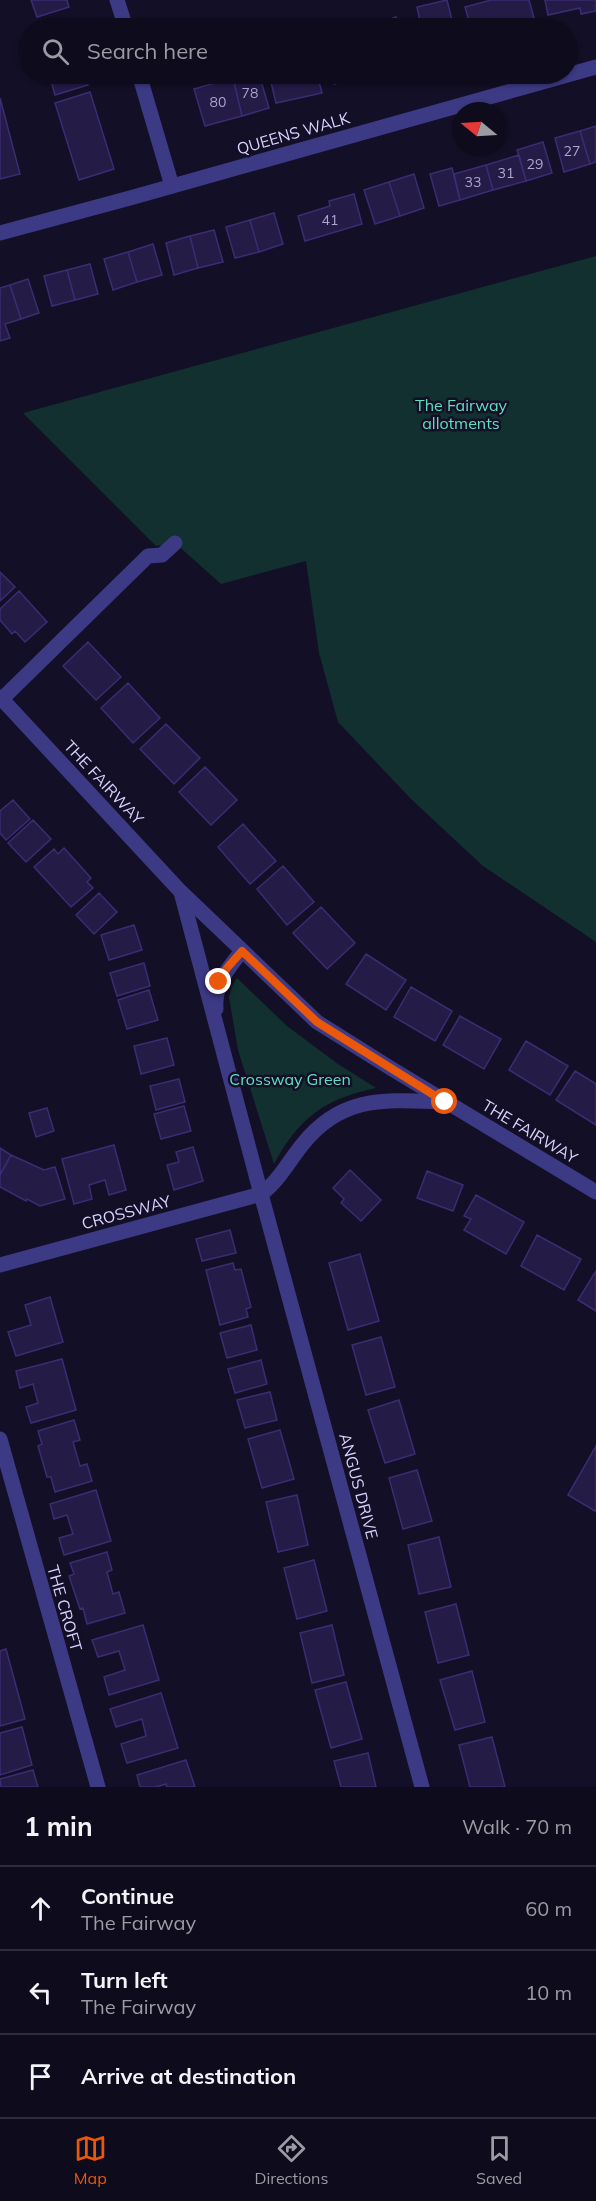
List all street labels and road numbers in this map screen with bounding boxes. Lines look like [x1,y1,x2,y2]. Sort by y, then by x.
street label: QUEENS WALK [234,107,353,159]
street label: THE FAIRWAY [60,736,148,828]
street label: THE FAIRWAY [479,1095,582,1167]
street label: CROSSWAY [79,1190,173,1233]
street label: ANGUS DRIVE [335,1431,383,1541]
street label: THE CROFT [43,1563,87,1654]

